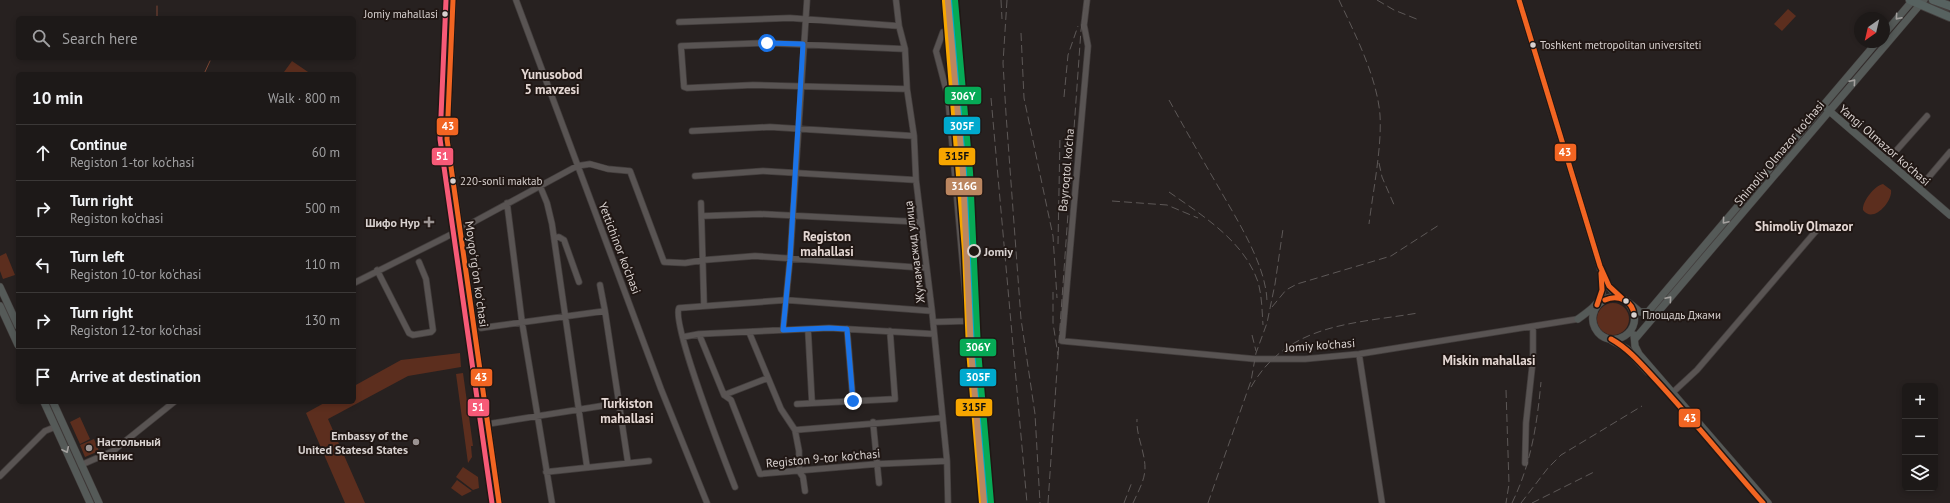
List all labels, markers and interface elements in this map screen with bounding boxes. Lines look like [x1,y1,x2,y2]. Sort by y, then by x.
place label: Jomiy mahallasi [363,7,438,21]
marker: Jomiy mahallasi [440,9,450,19]
north arrow [1854,12,1890,48]
one-way arrow [1896,13,1903,20]
search box [16,16,356,60]
icon: search [30,27,52,49]
text: Search here [62,29,138,48]
route start [758,34,776,52]
place label: Toshkent metropolitan universiteti [1540,38,1702,52]
marker: Toshkent metropolitan universiteti [1528,40,1538,50]
district label: Yunusobod 5 mavzesi [520,66,583,98]
one-way arrow [1848,80,1855,87]
line badge: 306Y [944,86,982,105]
text: 10 min [32,87,83,109]
text: 306Y [950,89,976,103]
text: Walk · 800 m [268,90,340,107]
street label: Shimoliy Olmazor ko'chasi [1731,97,1827,209]
street label: Yangi Olmazor ko'chasi [1836,101,1934,189]
line badge: 305F [943,116,981,135]
line badge: 43 [436,117,459,136]
text: 43 [442,119,454,133]
text: 305F [950,119,975,133]
street label: Bayroqtol ko'cha [1055,128,1077,212]
text: Continue [70,135,127,154]
icon: ahead [32,142,54,164]
line badge: 43 [1554,143,1577,162]
text: 60 m [312,144,340,161]
text: 43 [1559,145,1571,159]
line badge: 51 [431,147,454,166]
line badge: 315F [938,147,976,166]
text: 51 [436,149,448,163]
text: 315F [945,149,970,163]
text: Registon 1-tor ko'chasi [70,154,194,171]
place label: 220-sonli maktab [460,174,542,188]
marker: 220-sonli maktab [448,176,458,186]
line badge: 316G [945,177,983,196]
text: 316G [951,179,977,193]
text: Turn right [70,191,133,210]
icon: right [32,198,54,220]
text: 500 m [305,200,340,217]
street label: Yettichinor ko‘chasi [596,200,644,296]
street label: Жумамасжид улица [900,200,928,305]
text: Registon ko'chasi [70,210,164,227]
place label: Шифо Нур [365,215,421,230]
marker: Шифо Нур [423,216,435,228]
one-way arrow [1722,216,1729,223]
district label: Shimoliy Olmazor [1755,218,1853,235]
street label: Moyqoʻrgʻon koʻchasi [462,220,492,328]
district label: Registon mahallasi [800,228,854,260]
marker: Jomiy [967,244,981,258]
place label: Jomiy [983,244,1013,259]
text: Turn left [70,247,124,266]
icon: left [32,254,54,276]
text: 110 m [305,256,340,273]
text: Registon 10-tor ko'chasi [70,266,202,283]
unlabelled marker [1621,296,1631,306]
one-way arrow [1664,296,1671,303]
text: Turn right [70,303,133,322]
place label: Площадь Джами [1642,308,1721,322]
icon: right [32,310,54,332]
marker: Площадь Джами [1629,310,1639,320]
text: 130 m [305,312,340,329]
text: Registon 12-tor ko'chasi [70,322,202,339]
street label: Jomiy ko'chasi [1283,335,1356,355]
line badge: 306Y [959,338,997,357]
text: 306Y [965,340,991,354]
district label: Miskin mahallasi [1442,352,1536,369]
icon: arrive [32,366,54,388]
text: Arrive at destination [70,367,201,386]
line badge: 43 [470,368,493,387]
line badge: 305F [959,368,997,387]
text: 43 [475,370,487,384]
text: 305F [966,370,991,384]
map controls [1902,383,1938,491]
button: + [1902,383,1938,419]
route end [844,392,862,410]
district label: Turkiston mahallasi [600,395,654,427]
line badge: 51 [467,398,490,417]
line badge: 315F [955,398,993,417]
text: 51 [472,400,484,414]
text: 315F [962,400,987,414]
line badge: 43 [1678,408,1701,428]
text: 43 [1684,411,1696,425]
button: − [1902,419,1938,455]
place label: Embassy of the United Statesd States [298,428,408,457]
place label: Настольный Теннис [97,434,161,463]
marker: Embassy of the United Statesd States [411,437,421,447]
marker: Настольный Теннис [84,443,94,453]
one-way arrow [61,446,69,454]
street label: Registon 9-tor ko'chasi [765,446,881,470]
button: layers [1902,455,1938,491]

